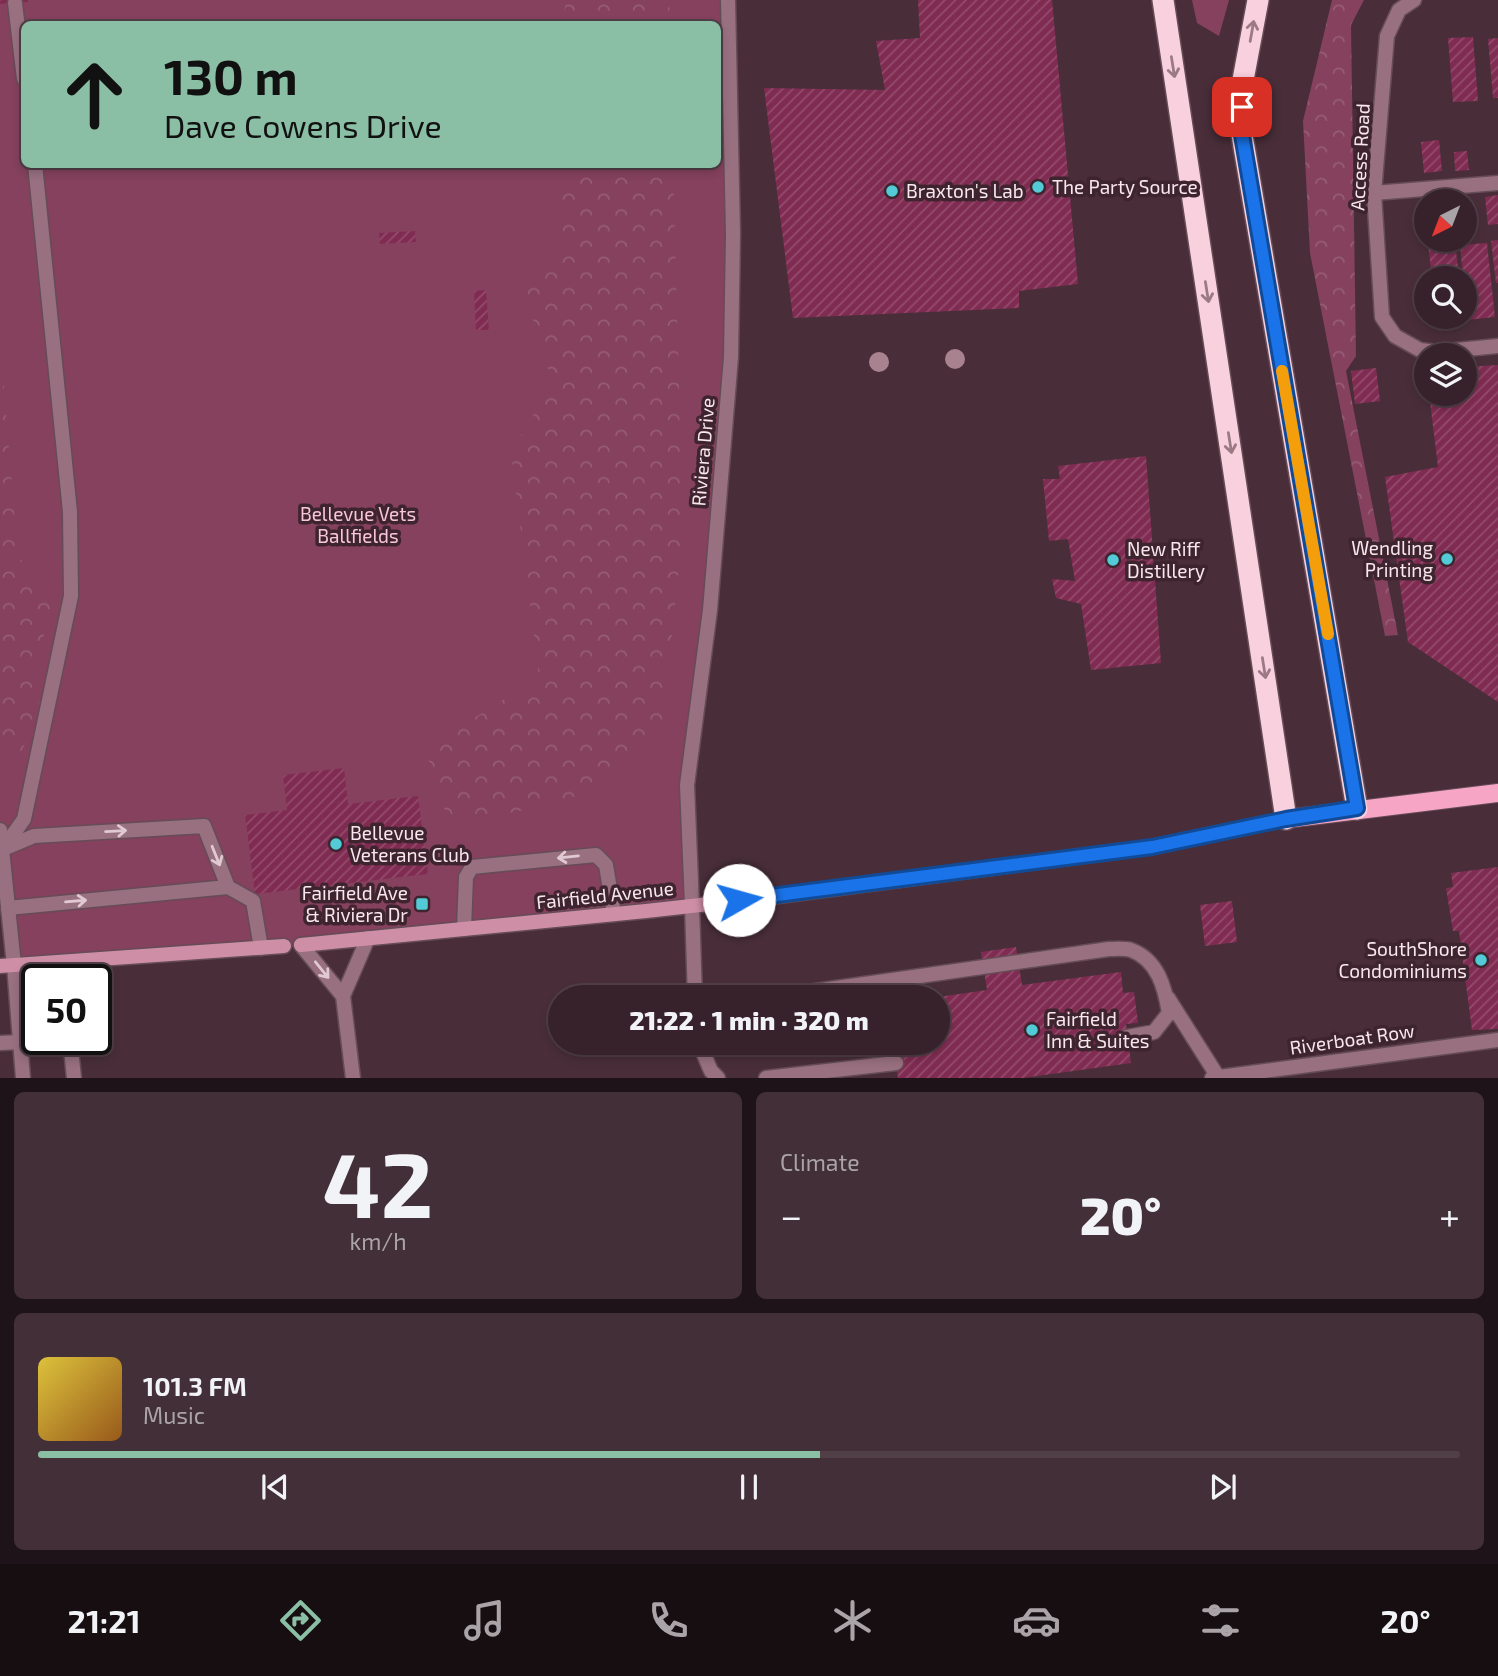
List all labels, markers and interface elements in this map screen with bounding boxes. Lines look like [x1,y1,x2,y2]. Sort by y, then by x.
one-way arrow [1245,20,1259,42]
text: 130 m [164,46,298,105]
icon: ahead [49,49,140,140]
one-way arrow [1167,56,1180,78]
pin [1212,77,1272,137]
icon: arrive [1223,88,1261,126]
street label: Access Road [1345,103,1374,211]
text: Dave Cowens Drive [164,106,442,144]
place label: The Party Source [1052,175,1198,198]
place label: Braxton's Lab [906,179,1024,202]
marker: The Party Source [1030,179,1046,195]
marker: Braxton's Lab [884,183,900,199]
north arrow [1414,189,1477,252]
map controls [1414,189,1477,406]
button: search [1414,266,1477,329]
one-way arrow [1201,281,1214,303]
button: layers [1414,343,1477,406]
street label: Riviera Drive [686,397,719,507]
one-way arrow [1224,431,1237,454]
park label: Bellevue Vets Ballfields [300,502,416,547]
place label: Wendling Printing [1351,536,1433,581]
place label: New Riff Distillery [1127,537,1205,582]
marker: Wendling Printing [1439,551,1455,567]
marker: New Riff Distillery [1105,552,1121,568]
one-way arrow [1257,656,1270,679]
place label: Bellevue Veterans Club [350,821,470,866]
one-way arrow [105,824,127,837]
marker: Bellevue Veterans Club [328,836,344,852]
one-way arrow [210,845,223,867]
one-way arrow [557,851,579,864]
position arrow [702,863,776,937]
street label: Fairfield Avenue [535,876,675,913]
place label: Fairfield Ave & Riviera Dr [302,881,408,926]
one-way arrow [64,894,87,907]
marker: Fairfield Ave & Riviera Dr [414,896,430,912]
place label: SouthShore Condominiums [1338,937,1467,982]
marker: SouthShore Condominiums [1473,952,1489,968]
one-way arrow [314,961,330,979]
speed limit sign: 50 [21,964,112,1055]
text: 21:22 · 1 min · 320 m [629,1004,869,1035]
place label: Fairfield Inn & Suites [1046,1007,1150,1052]
street label: Riverboat Row [1288,1018,1416,1059]
marker: Fairfield Inn & Suites [1024,1022,1040,1038]
text: 42 [323,1127,433,1236]
text: Climate [780,1148,860,1176]
text: 20° [1080,1183,1161,1245]
text: − [780,1192,802,1238]
text: + [1439,1192,1460,1238]
text: km/h [349,1227,407,1255]
text: 101.3 FM [143,1370,247,1401]
text: Music [143,1401,205,1429]
icon: previous [256,1468,294,1506]
icon: pause [730,1468,768,1506]
icon: next [1204,1468,1242,1506]
icon: directions [276,1596,325,1645]
icon: music [460,1596,509,1645]
icon: phone [644,1596,693,1645]
icon: climate [828,1596,877,1645]
icon: car [1012,1596,1061,1645]
icon: filters [1196,1596,1245,1645]
text: 21:21 [68,1601,141,1639]
text: 20° [1381,1601,1430,1639]

